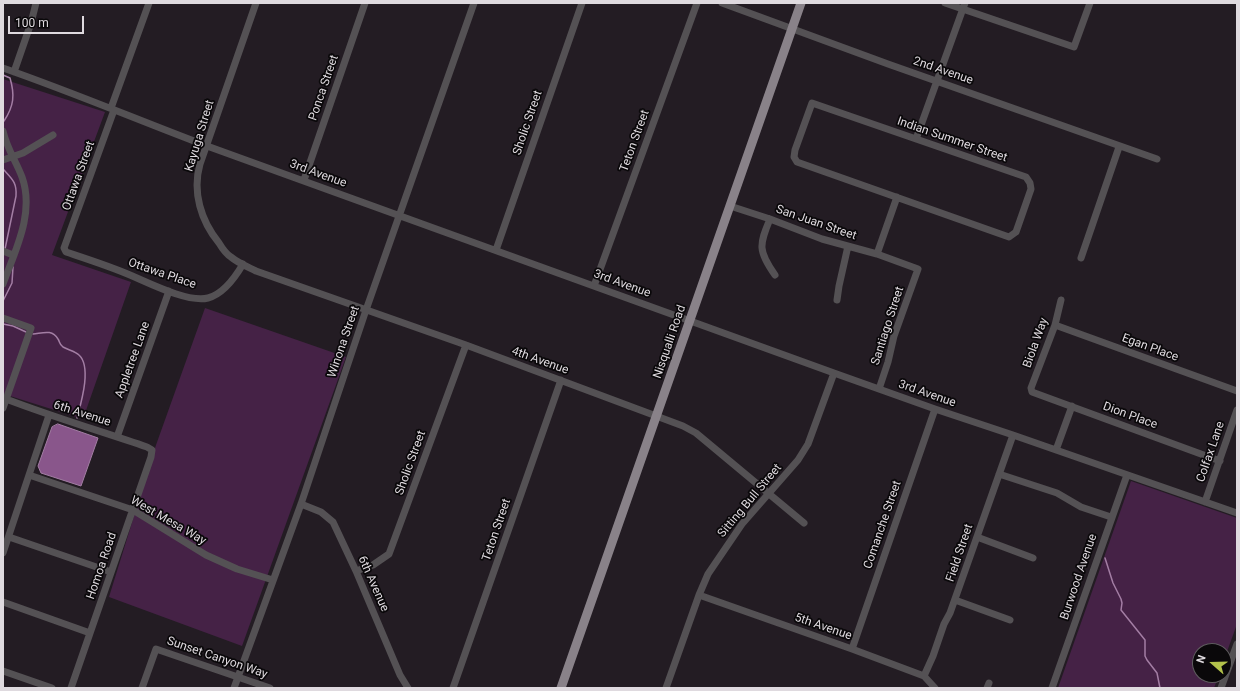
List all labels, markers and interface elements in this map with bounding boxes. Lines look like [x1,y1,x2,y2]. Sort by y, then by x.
scale bar [10,8,86,34]
text: 100 m [15,16,49,30]
street label: Ponca Street [306,53,342,123]
street label: 2nd Avenue [911,54,975,88]
street label: Sholic Street [510,89,546,157]
street label: Kayuga Street [182,98,218,174]
street label: Teton Street [617,108,653,174]
street label: Indian Summer Street [895,114,1009,166]
street label: Ottawa Street [60,139,98,213]
street label: 3rd Avenue [287,157,349,191]
street label: San Juan Street [774,202,858,244]
street label: Ottawa Place [126,256,198,292]
street label: 3rd Avenue [591,267,653,301]
street label: Santiago Street [869,285,907,367]
street label: Nisqualli Road [651,303,689,381]
street label: Winona Street [325,304,363,380]
street label: Biola Way [1020,316,1052,370]
street label: Appletree Lane [113,320,153,400]
street label: Egan Place [1120,331,1180,365]
street label: 4th Avenue [510,344,570,378]
street label: 3rd Avenue [896,377,958,411]
street label: 6th Avenue [51,398,113,430]
street label: Dion Place [1101,400,1159,432]
street label: Colfax Lane [1194,420,1228,484]
street label: Sholic Street [393,429,429,497]
street label: Sitting Bull Street [715,461,785,541]
street label: Comanche Street [861,479,905,571]
street label: West Mesa Way [128,494,208,548]
street label: Teton Street [480,497,514,563]
street label: Field Street [943,522,977,584]
street label: Homoa Road [84,531,120,601]
street label: Burwood Avenue [1058,532,1100,622]
street label: 6th Avenue [354,554,392,614]
street label: 5th Avenue [793,611,853,643]
street label: Sunset Canyon Way [165,634,269,682]
north arrow [1192,643,1232,683]
text: N [1194,653,1209,665]

